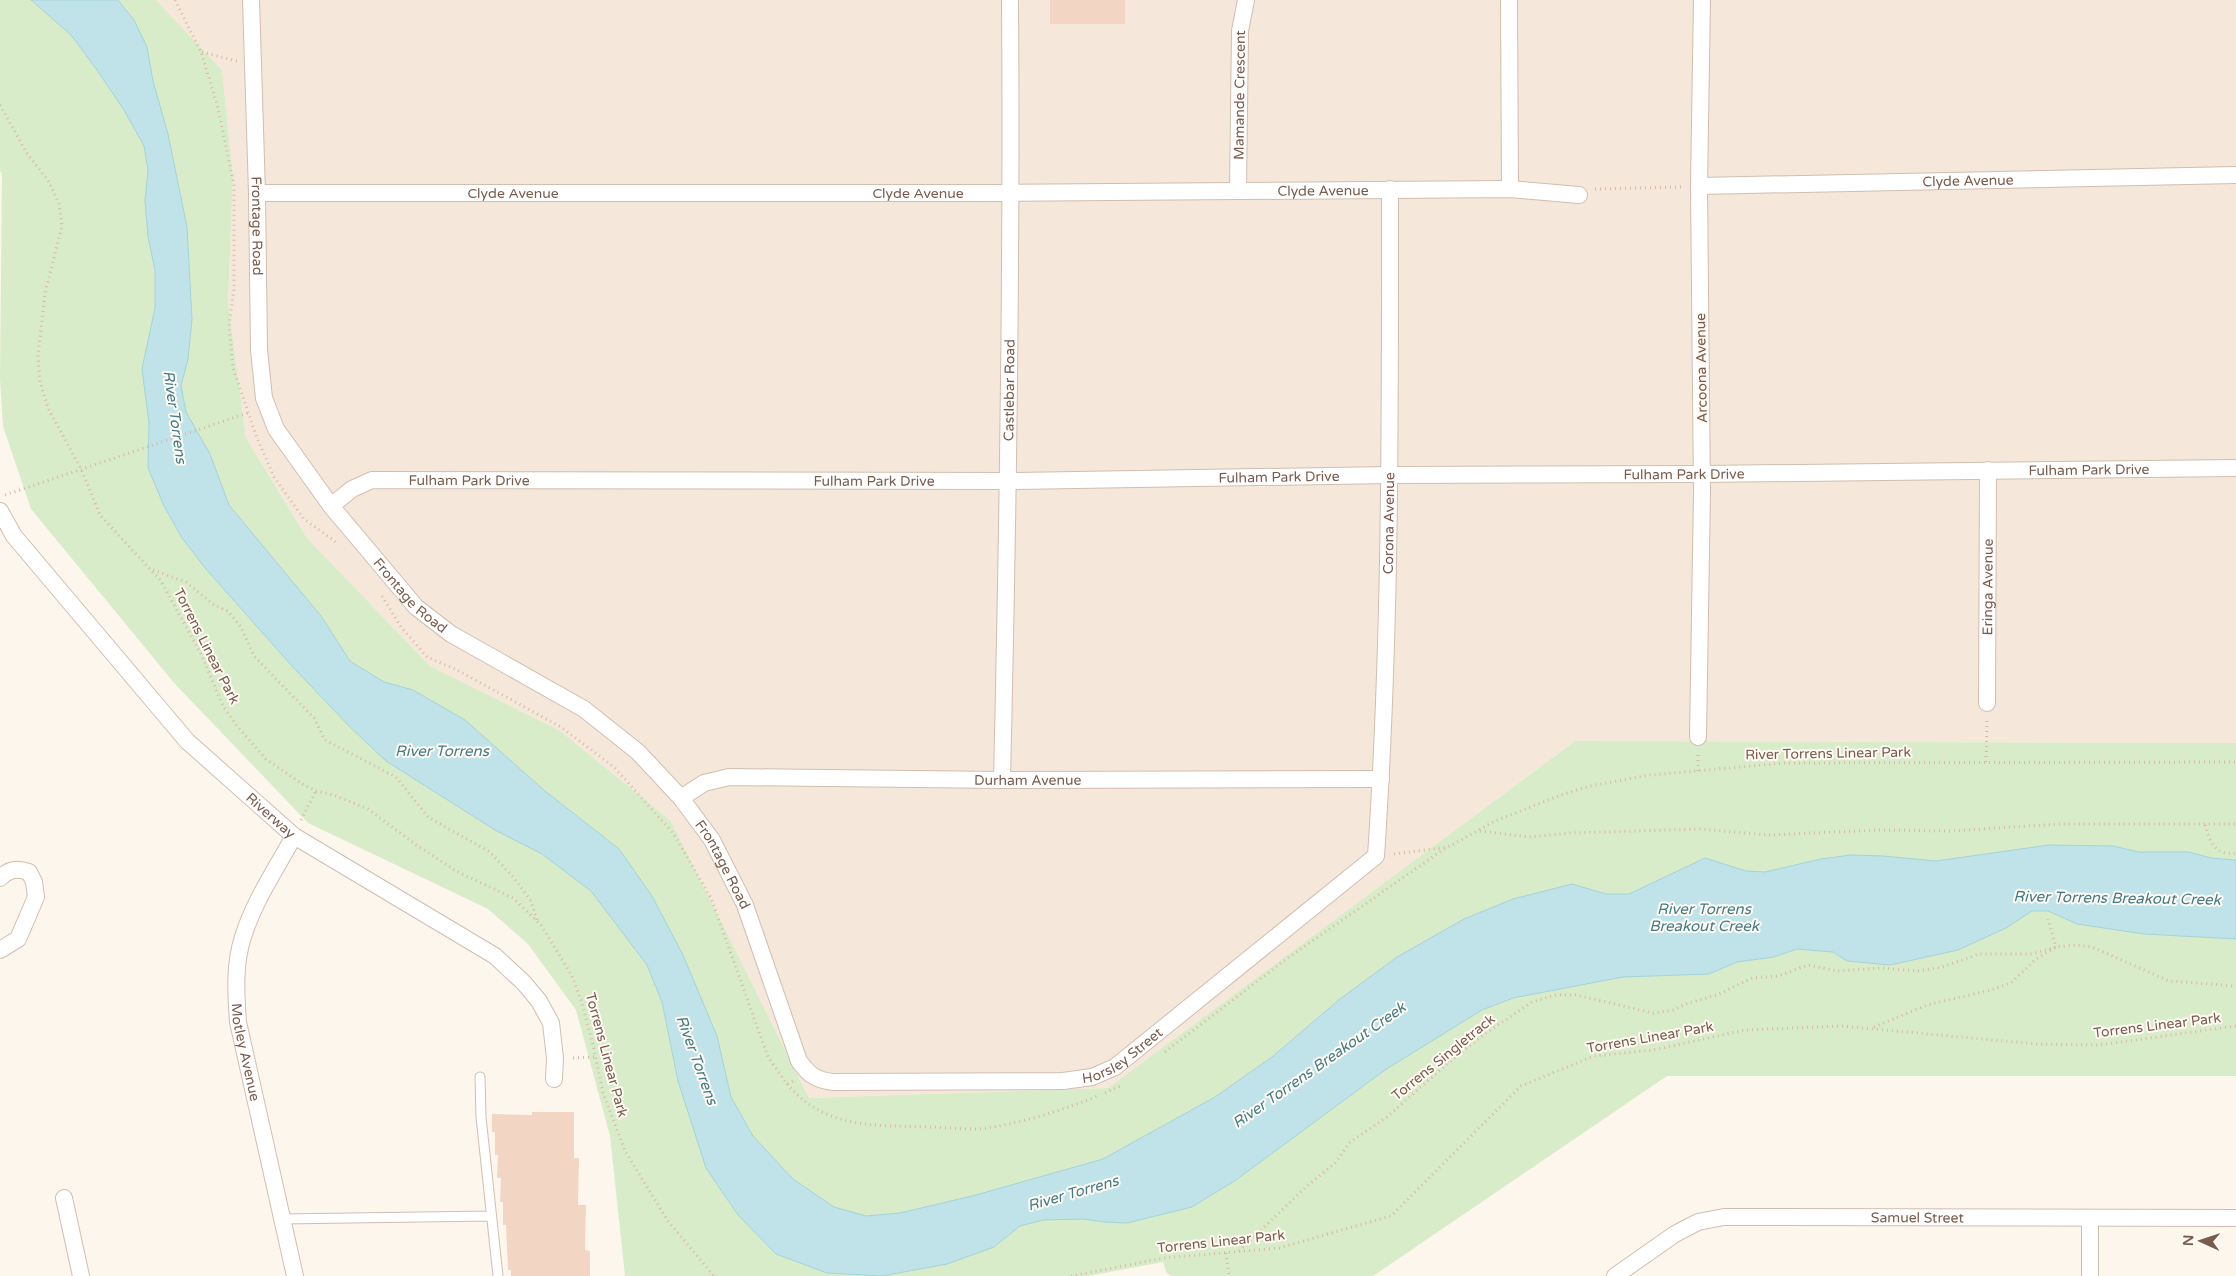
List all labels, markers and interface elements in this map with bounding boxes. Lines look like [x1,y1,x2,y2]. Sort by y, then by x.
street label: Mamande Crescent [1230,29,1249,160]
street label: Clyde Avenue [1922,172,2014,190]
street label: Frontage Road [247,176,266,276]
street label: Clyde Avenue [1277,182,1369,200]
street label: Clyde Avenue [467,185,559,202]
street label: Clyde Avenue [872,185,964,202]
street label: Arcoona Avenue [1692,313,1711,423]
street label: Castlebar Road [1000,339,1019,441]
water label: River Torrens [160,369,191,466]
street label: Fulham Park Drive [2028,461,2150,479]
street label: Fulham Park Drive [1623,466,1745,483]
street label: Fulham Park Drive [1218,468,1340,487]
street label: Fulham Park Drive [408,472,530,489]
street label: Corona Avenue [1380,472,1398,574]
street label: Fulham Park Drive [813,473,935,490]
street label: Eringa Avenue [1979,539,1997,635]
street label: Frontage Road [369,555,450,637]
street label: Torrens Linear Park [170,585,243,708]
water label: River Torrens [395,742,491,760]
street label: River Torrens Linear Park [1745,744,1911,763]
street label: Durham Avenue [974,772,1082,789]
street label: Riverway [242,789,299,843]
street label: Frontage Road [691,817,754,912]
water label: River Torrens Breakout Creek [2013,887,2223,909]
water label: River Torrens Breakout Creek [1649,900,1761,935]
street label: Torrens Linear Park [582,991,631,1120]
water label: River Torrens Breakout Creek [1229,997,1411,1132]
street label: Motley Avenue [228,1003,264,1103]
street label: Torrens Linear Park [2092,1009,2222,1042]
street label: Torrens Singletrack [1388,1010,1499,1104]
water label: River Torrens [673,1013,722,1109]
street label: Torrens Linear Park [1585,1018,1715,1057]
street label: Horsley Street [1081,1024,1167,1087]
water label: River Torrens [1025,1171,1122,1215]
street label: Samuel Street [1871,1209,1964,1226]
north arrow [2176,1216,2226,1266]
street label: Torrens Linear Park [1156,1226,1286,1257]
text: N [2180,1234,2197,1246]

